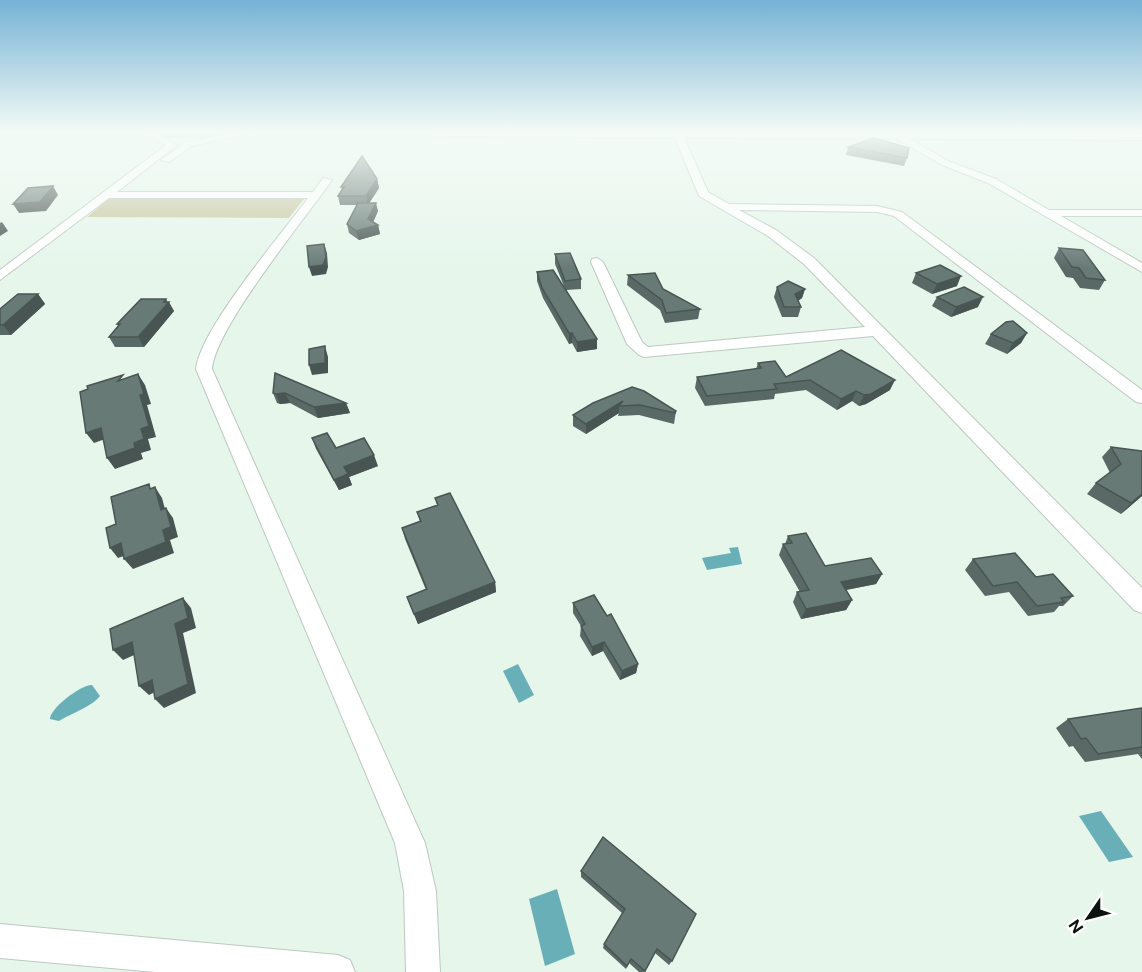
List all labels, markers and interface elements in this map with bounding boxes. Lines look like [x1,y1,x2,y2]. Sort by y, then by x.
north arrow [1058,888,1118,948]
text: N [1065,916,1087,937]

